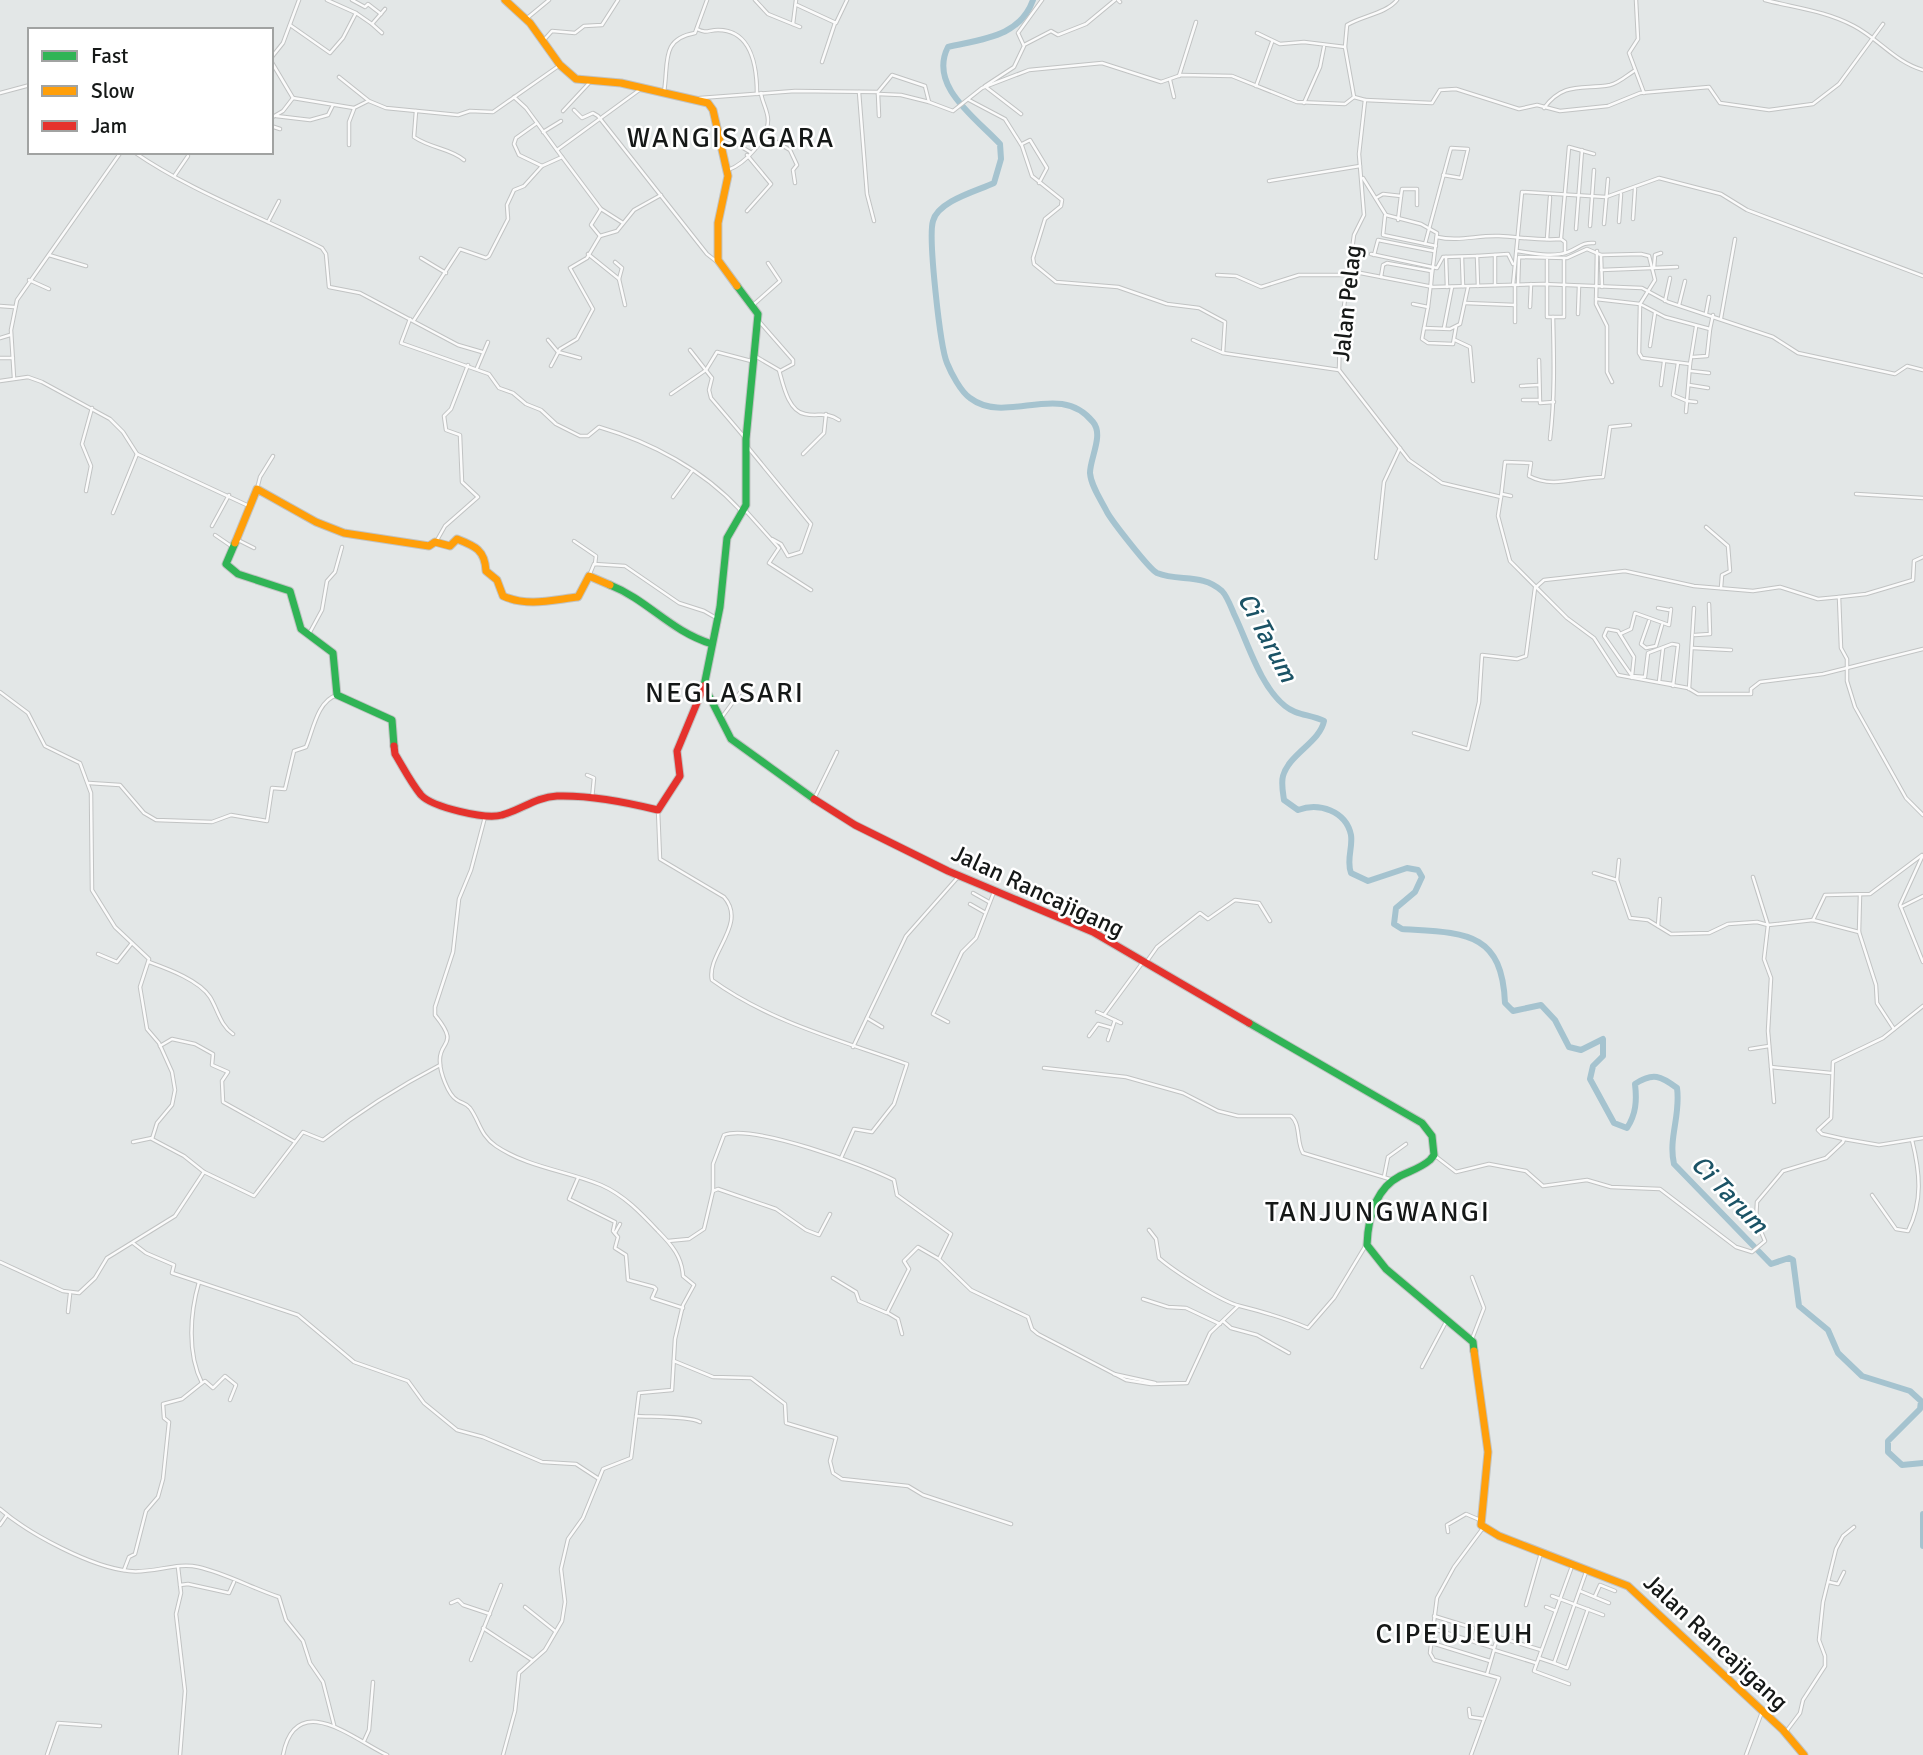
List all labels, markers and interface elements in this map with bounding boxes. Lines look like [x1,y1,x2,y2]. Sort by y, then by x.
legend [28,28,273,154]
text: Fast [91,43,128,69]
text: Slow [91,78,135,104]
text: Jam [91,113,127,139]
district label: WANGISAGARA [627,121,835,155]
street label: Jalan Pelag [1326,243,1368,363]
water label: Ci Tarum [1230,587,1305,689]
district label: NEGLASARI [645,676,805,710]
street label: Jalan Rancajigang [947,838,1129,944]
water label: Ci Tarum [1684,1149,1775,1242]
district label: TANJUNGWANGI [1265,1195,1491,1229]
street label: Jalan Rancajigang [1637,1567,1795,1717]
district label: CIPEUJEUH [1375,1617,1535,1651]

